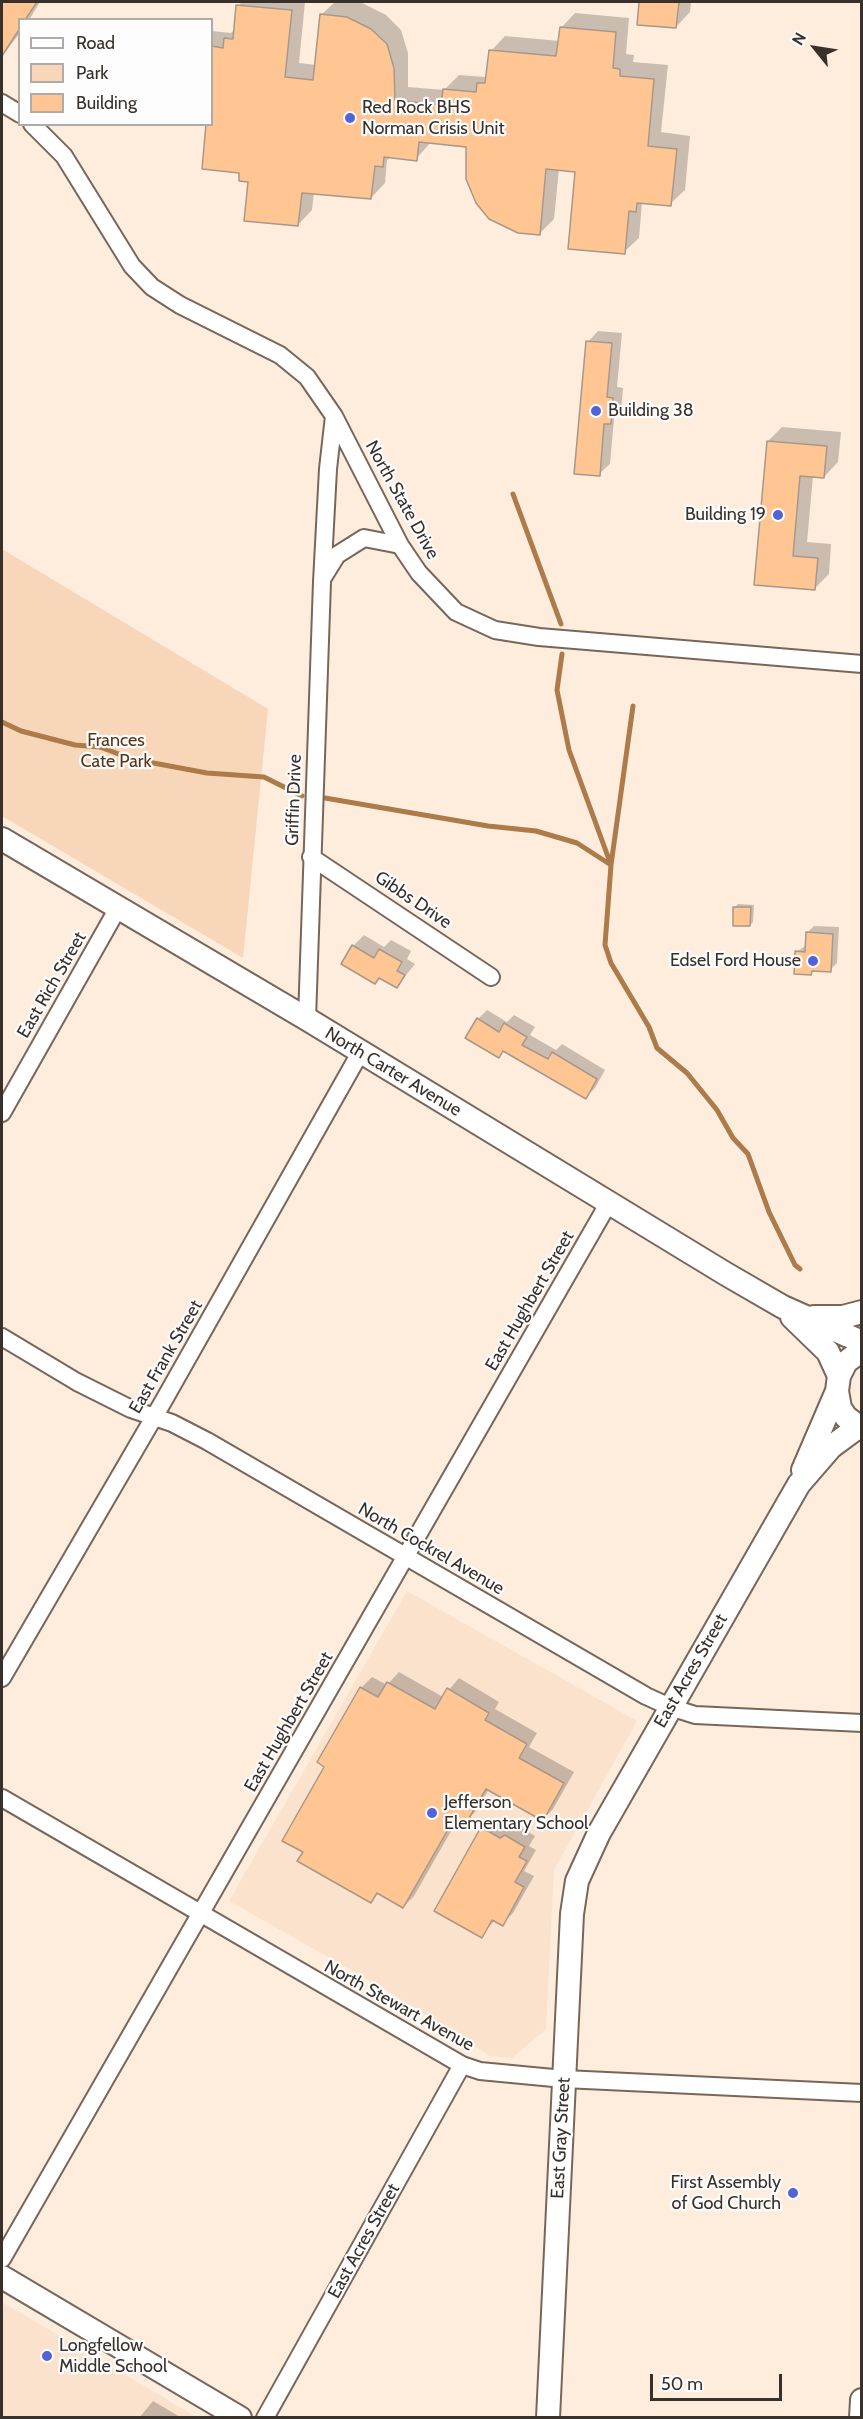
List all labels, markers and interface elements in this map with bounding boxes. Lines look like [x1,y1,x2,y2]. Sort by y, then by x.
legend [18,18,213,126]
north arrow [785,18,845,78]
text: N [788,29,810,48]
text: Road [76,32,115,54]
text: Park [76,62,108,84]
text: Building [76,92,137,114]
place label: Red Rock BHS Norman Crisis Unit [362,97,504,140]
marker: Red Rock BHS Norman Crisis Unit [343,111,357,125]
place label: Building 38 [608,400,694,422]
marker: Building 38 [589,404,603,418]
street label: North State Drive [360,437,444,563]
place label: Building 19 [685,504,766,526]
marker: Building 19 [771,508,785,522]
park label: Frances Cate Park [80,730,152,772]
street label: Griffin Drive [282,754,306,846]
street label: Gibbs Drive [371,867,455,933]
street label: East Rich Street [13,928,91,1042]
place label: Edsel Ford House [670,950,801,972]
marker: Edsel Ford House [806,954,820,968]
street label: North Carter Avenue [321,1023,465,1121]
street label: East Hughbert Street [481,1227,579,1375]
street label: East Frank Street [125,1296,207,1418]
street label: North Cockrel Avenue [354,1498,508,1600]
street label: East Acres Street [650,1610,732,1732]
street label: East Hughbert Street [240,1648,338,1796]
place label: Jefferson Elementary School [444,1792,588,1834]
marker: Jefferson Elementary School [425,1806,439,1820]
street label: North Stewart Avenue [320,1956,478,2056]
street label: East Gray Street [547,2077,575,2199]
place label: First Assembly of God Church [670,2172,781,2214]
street label: East Acres Street [324,2180,404,2302]
marker: First Assembly of God Church [786,2186,800,2200]
place label: Longfellow Middle School [59,2335,167,2378]
marker: Longfellow Middle School [40,2349,54,2363]
scale bar [653,2362,785,2400]
text: 50 m [661,2373,703,2395]

